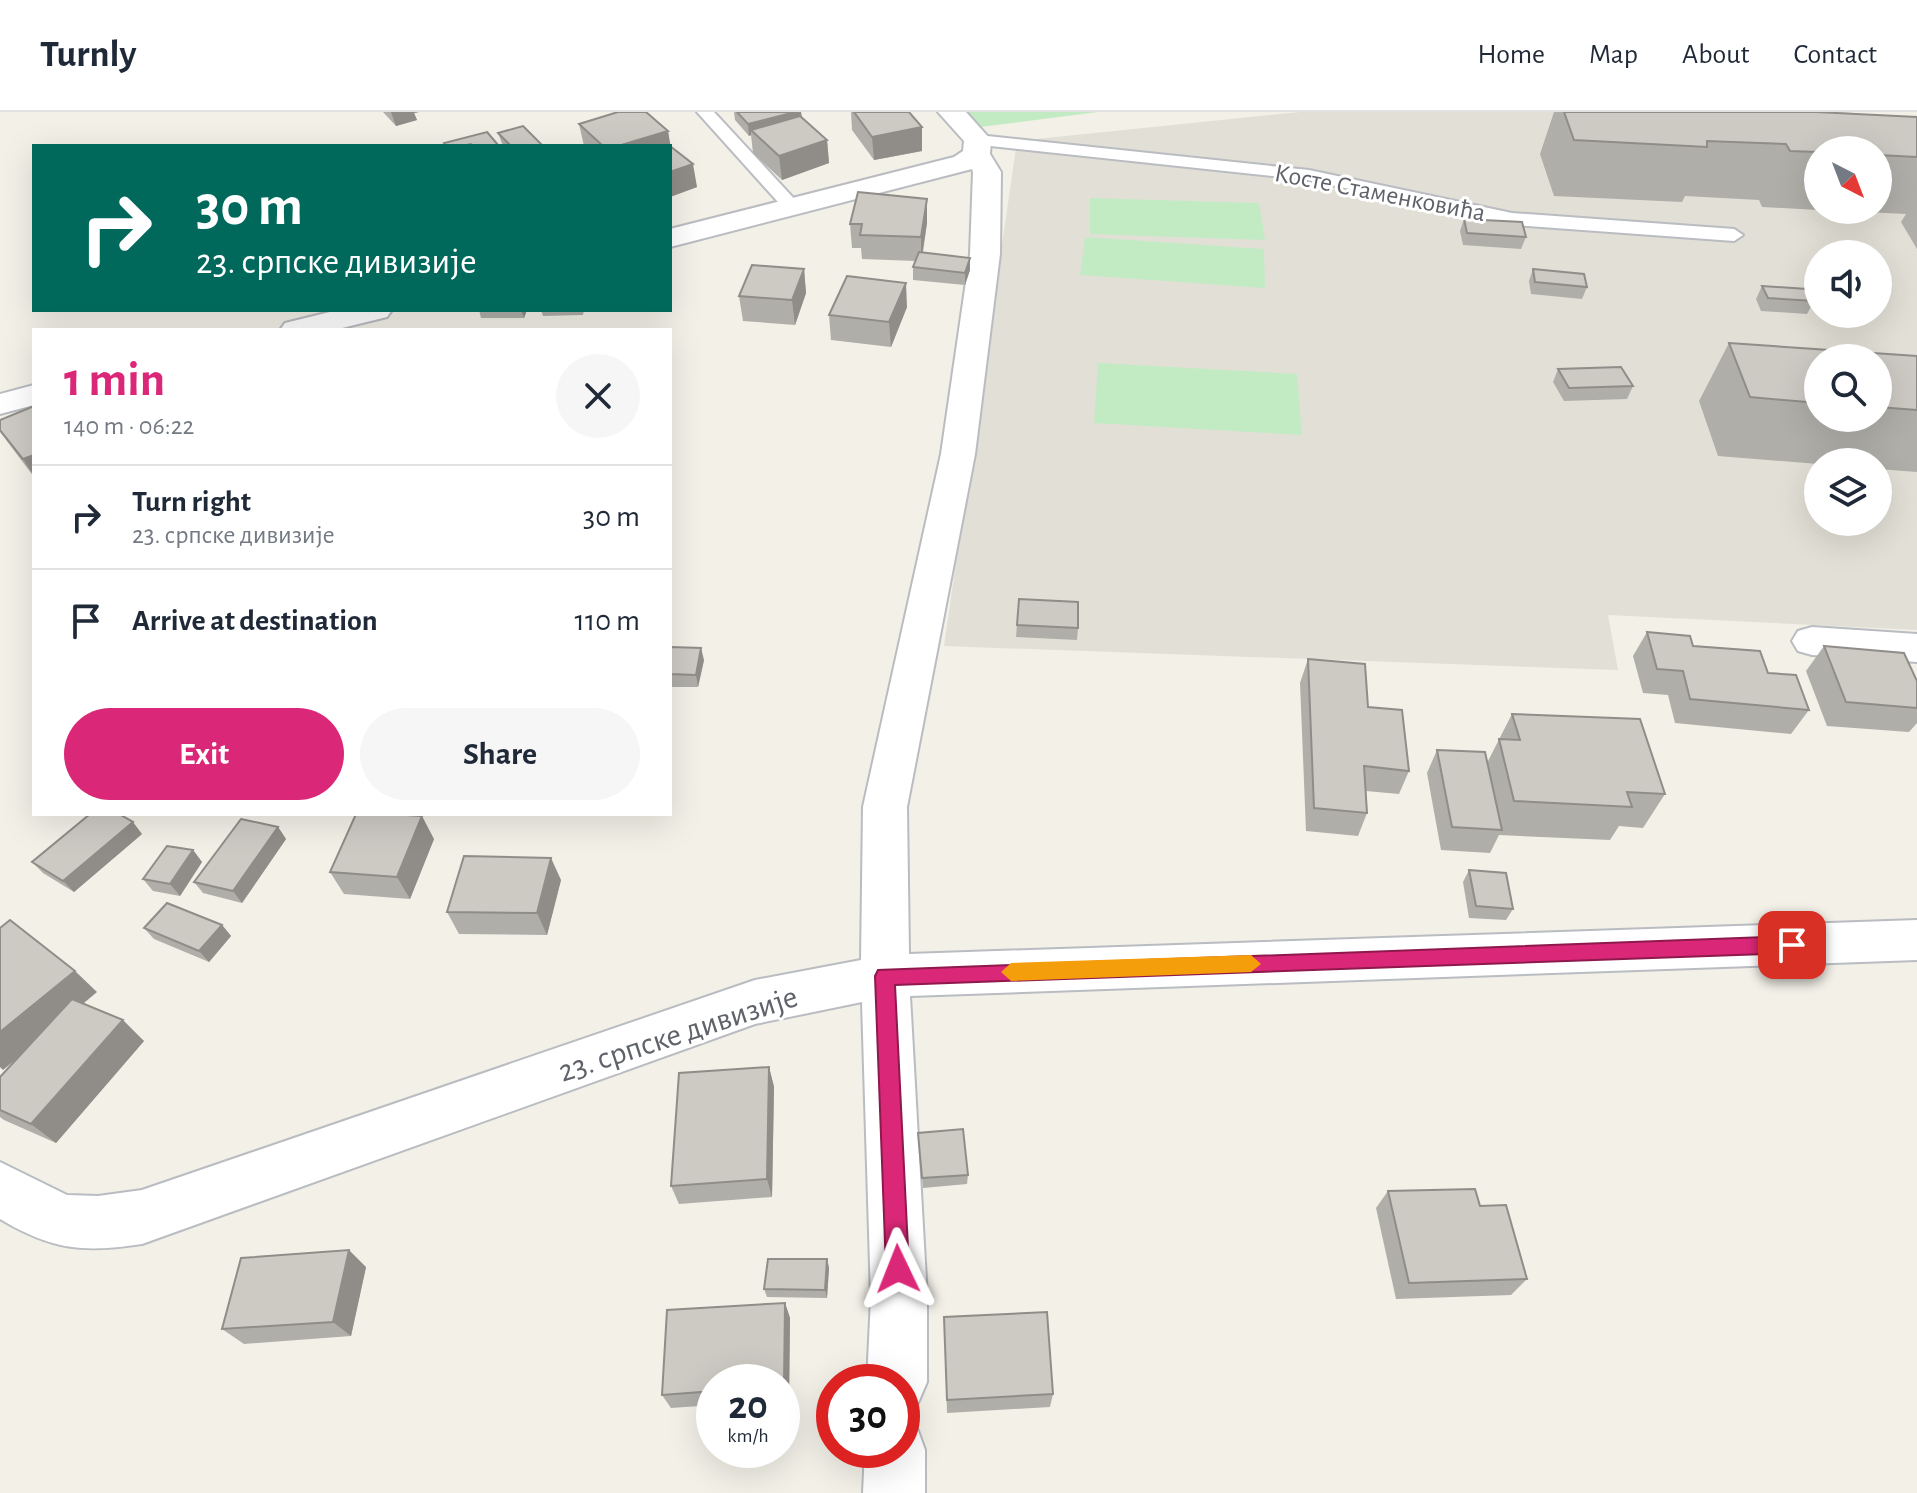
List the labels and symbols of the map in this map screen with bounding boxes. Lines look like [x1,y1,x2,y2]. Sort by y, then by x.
north arrow [1804,136,1892,224]
street label: Косте Стаменковића [1272,160,1488,226]
pin [1758,911,1826,979]
street label: 23. српске дивизије [554,980,802,1088]
position arrow [856,1227,940,1311]
speed limit sign: 30 [816,1364,920,1468]

